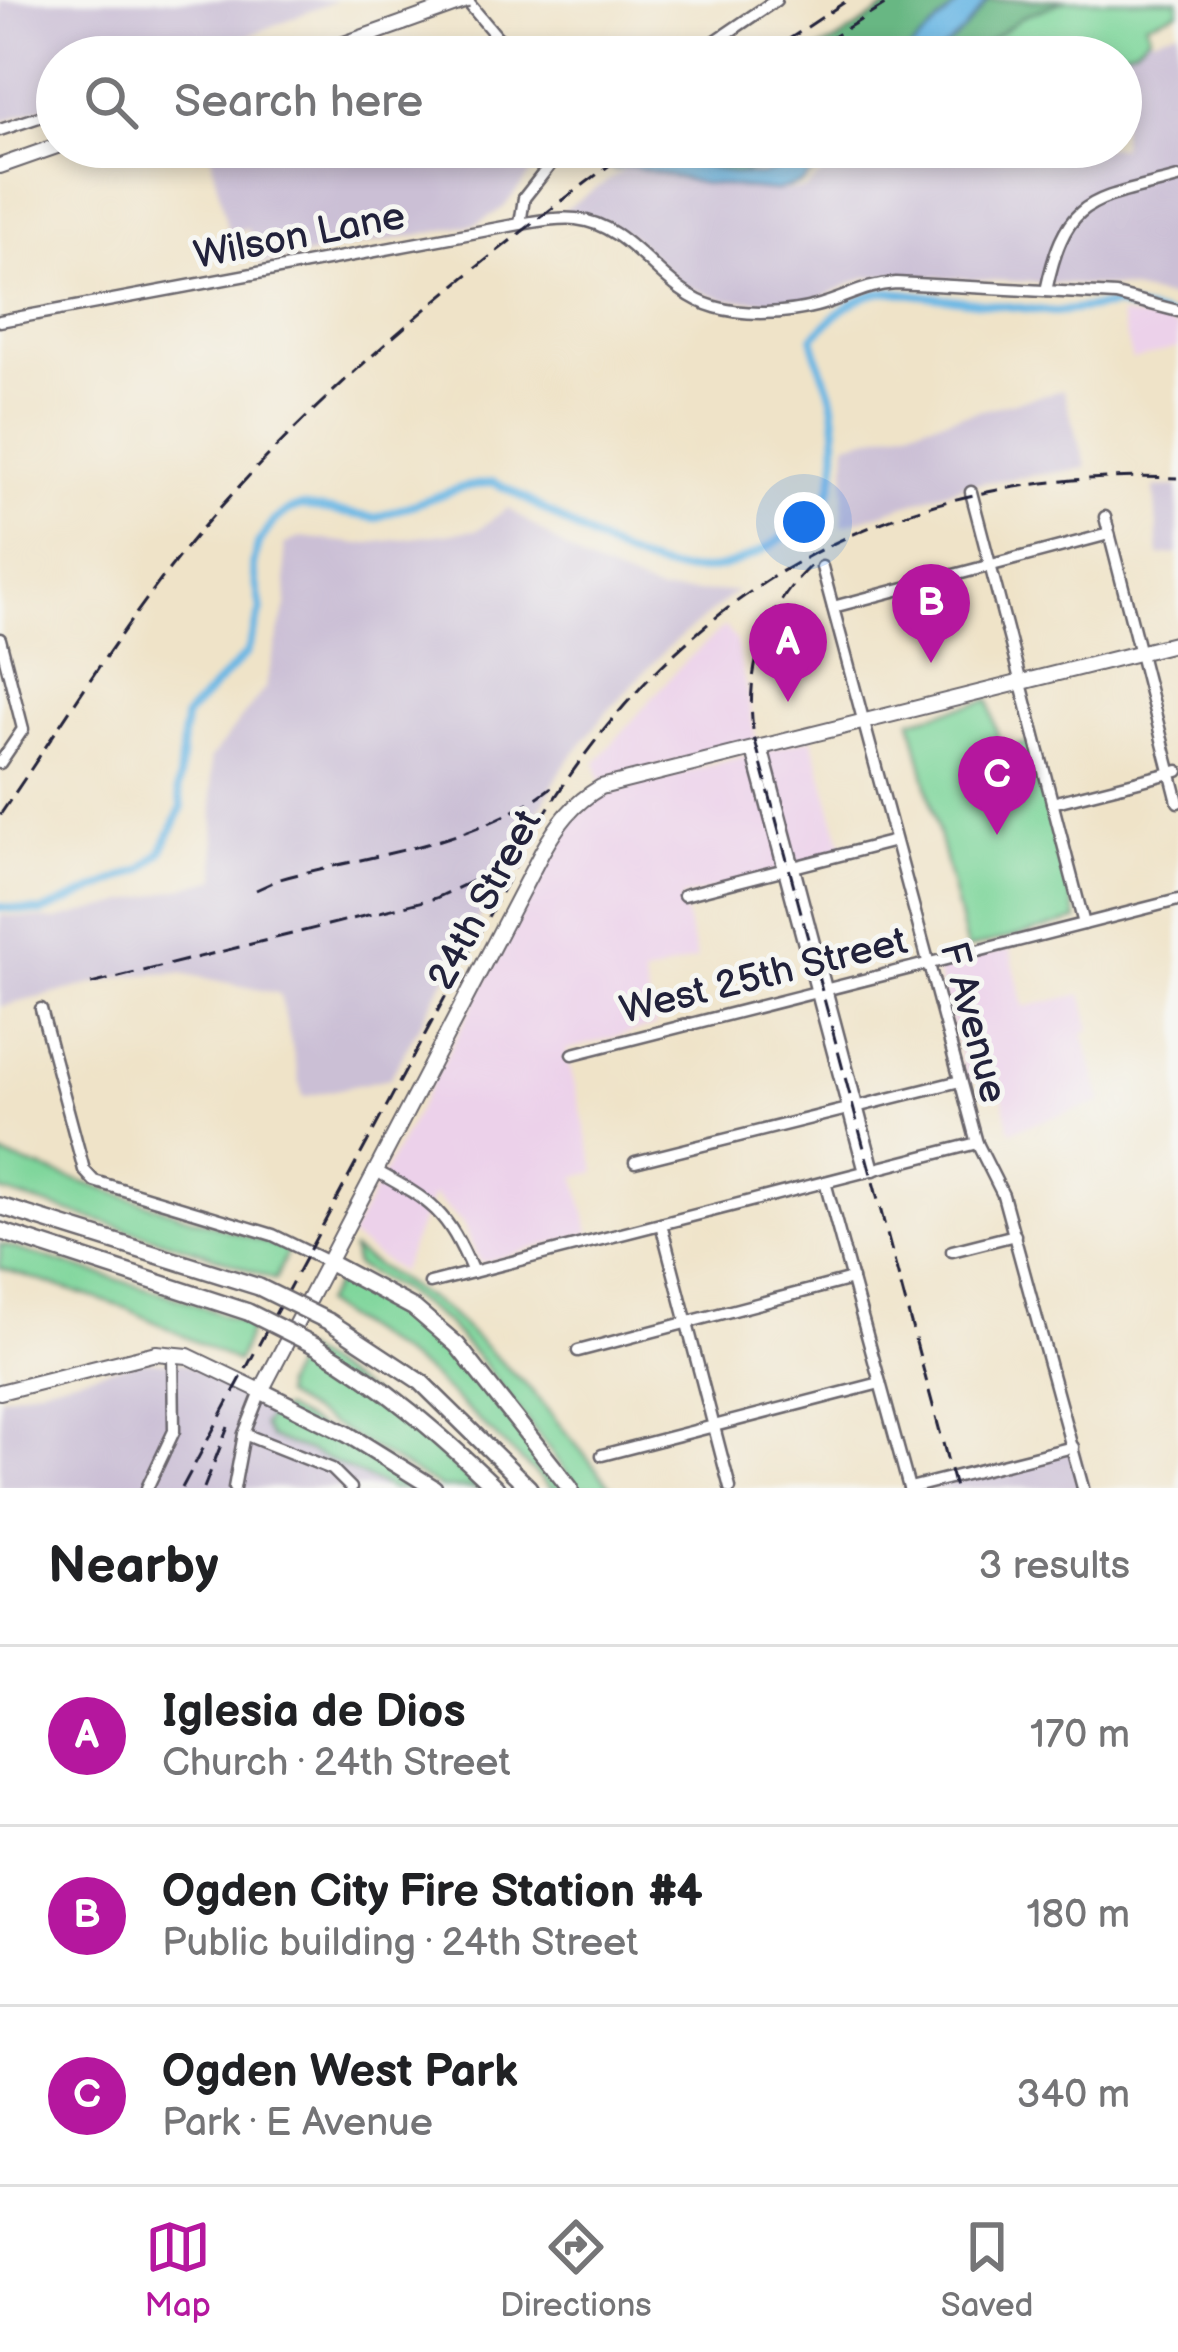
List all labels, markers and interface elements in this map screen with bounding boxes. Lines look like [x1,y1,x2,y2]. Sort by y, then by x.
search box [36,36,1142,168]
icon: search [78,69,144,135]
text: Search here [174,75,423,130]
street label: Wilson Lane [190,193,409,280]
your location [774,492,834,552]
pin: B [892,564,970,663]
pin: A [749,603,827,702]
pin: C [958,736,1036,835]
street label: 24th Street [418,802,552,998]
street label: West 25th Street [615,918,912,1035]
street label: F Avenue [929,937,1017,1108]
text: Nearby [48,1536,219,1597]
text: 3 results [978,1543,1130,1590]
text: Iglesia de Dios [162,1685,466,1740]
text: A [75,1712,99,1759]
text: 170 m [1030,1712,1130,1759]
text: Church · 24th Street [162,1740,510,1787]
text: Ogden City Fire Station #4 [162,1865,703,1920]
text: B [73,1892,101,1939]
text: 180 m [1026,1892,1130,1939]
text: Public building · 24th Street [162,1920,638,1967]
text: Ogden West Park [162,2045,518,2100]
text: C [73,2072,101,2119]
text: 340 m [1017,2072,1130,2119]
text: Park · E Avenue [162,2100,433,2147]
tab: Map [145,2214,211,2326]
tab: Directions [500,2214,652,2326]
tab: Saved [941,2214,1033,2326]

